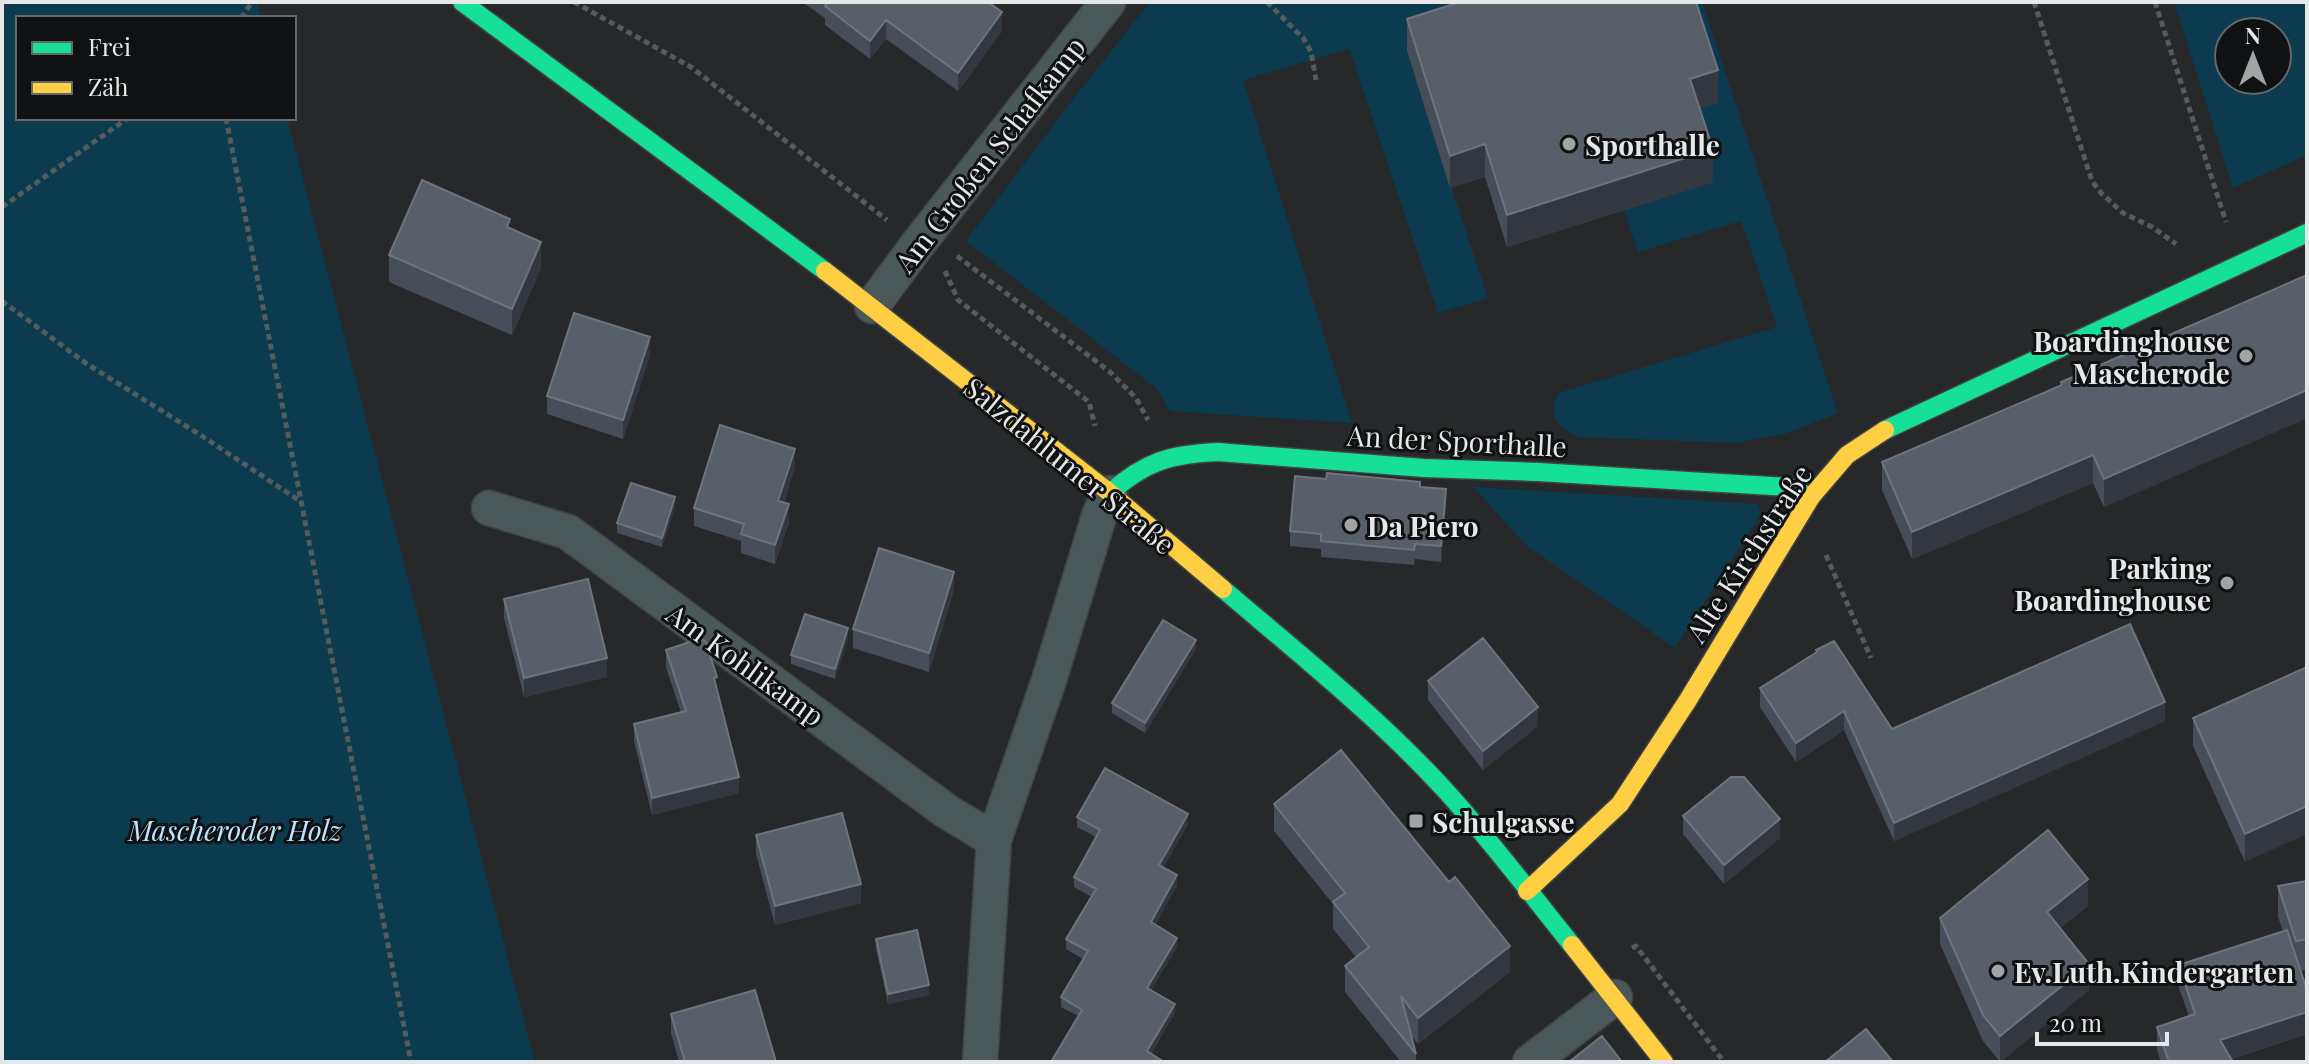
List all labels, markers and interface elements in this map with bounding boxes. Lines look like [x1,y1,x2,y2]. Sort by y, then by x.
legend [16,16,296,120]
north arrow [2213,16,2293,96]
text: N [2245,20,2261,50]
street label: Am Großen Schafkamp [885,29,1092,280]
text: Frei [88,30,131,62]
text: Zäh [88,70,128,102]
place label: Sporthalle [1585,126,1720,163]
marker: Sporthalle [1560,135,1578,153]
place label: Boardinghouse Mascherode [2033,322,2230,391]
marker: Boardinghouse Mascherode [2237,347,2255,365]
street label: Salzdahlumer Straße [957,368,1183,562]
street label: An der Sporthalle [1345,416,1568,464]
street label: Alte Kirchstraße [1676,457,1819,650]
place label: Da Piero [1367,507,1479,544]
marker: Da Piero [1342,516,1360,534]
place label: Parking Boardinghouse [2014,549,2212,618]
marker: Parking Boardinghouse [2218,574,2236,592]
street label: Am Kohlikamp [659,594,832,734]
place label: Schulgasse [1432,803,1575,840]
park label: Mascheroder Holz [127,811,343,848]
marker: Schulgasse [1407,812,1425,830]
place label: Ev.Luth.Kindergarten [2014,953,2294,990]
marker: Ev.Luth.Kindergarten [1989,962,2007,980]
scale bar [2037,996,2167,1046]
text: 20 m [2049,1006,2102,1038]

